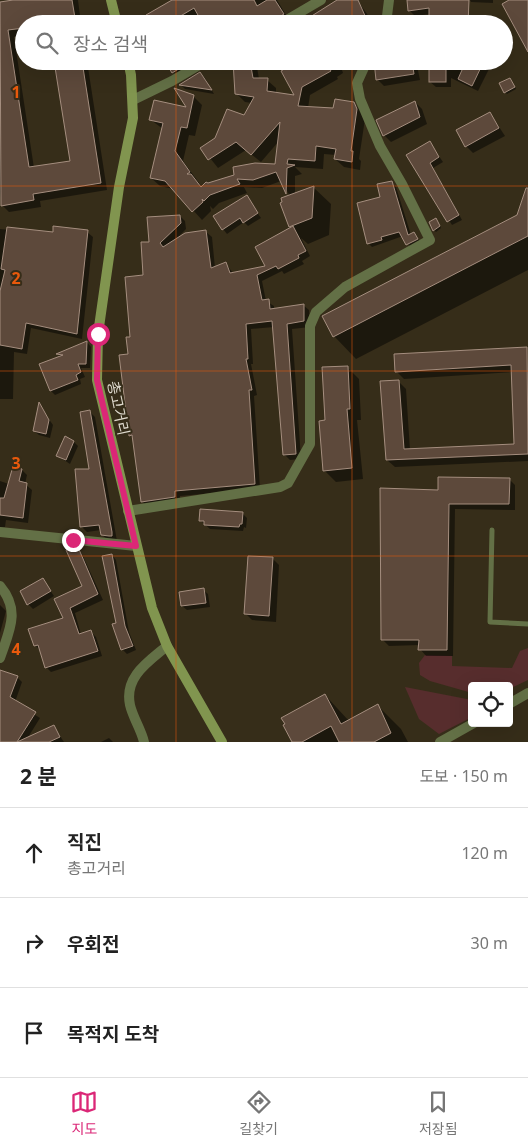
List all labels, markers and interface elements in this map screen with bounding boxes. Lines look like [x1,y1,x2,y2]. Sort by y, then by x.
search box [15,15,513,70]
icon: search [33,29,61,57]
text: 장소 검색 [73,31,148,57]
text: 1 [11,81,21,103]
text: 2 [11,267,21,289]
route start [87,323,110,346]
street label: 총고거리 [103,379,135,437]
text: 3 [11,452,21,474]
route end [62,529,85,552]
text: 4 [11,638,21,660]
map controls [468,682,513,727]
button: locate [468,682,513,727]
text: 2 분 [20,762,57,790]
text: 도보 · 150 m [419,765,508,787]
text: 직진 [67,829,102,855]
icon: ahead [20,839,48,867]
text: 120 m [461,842,508,864]
text: 총고거리 [67,857,126,879]
icon: right [20,929,48,957]
text: 우회전 [67,931,119,957]
text: 30 m [471,932,508,954]
icon: arrive [20,1019,48,1047]
text: 목적지 도착 [67,1021,159,1047]
tab: 지도 [70,1088,98,1138]
tab: 길찾기 [239,1088,278,1138]
tab: 저장됨 [419,1088,458,1138]

